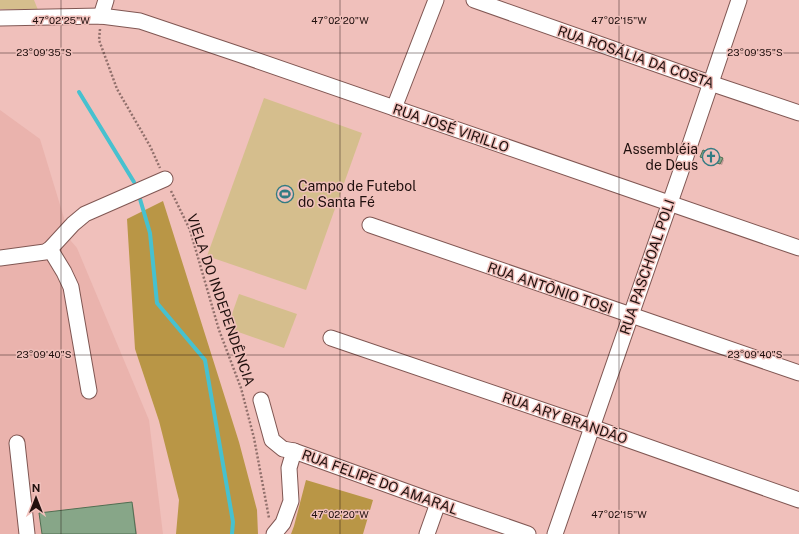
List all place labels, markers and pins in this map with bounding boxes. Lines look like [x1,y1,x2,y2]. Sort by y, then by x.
place label: Assembléia de Deus [623,141,698,173]
church icon: Assembléia de Deus [701,147,721,167]
place label: Campo de Futebol do Santa Fé [298,178,416,210]
sports icon: Campo de Futebol do Santa Fé [275,184,295,204]

